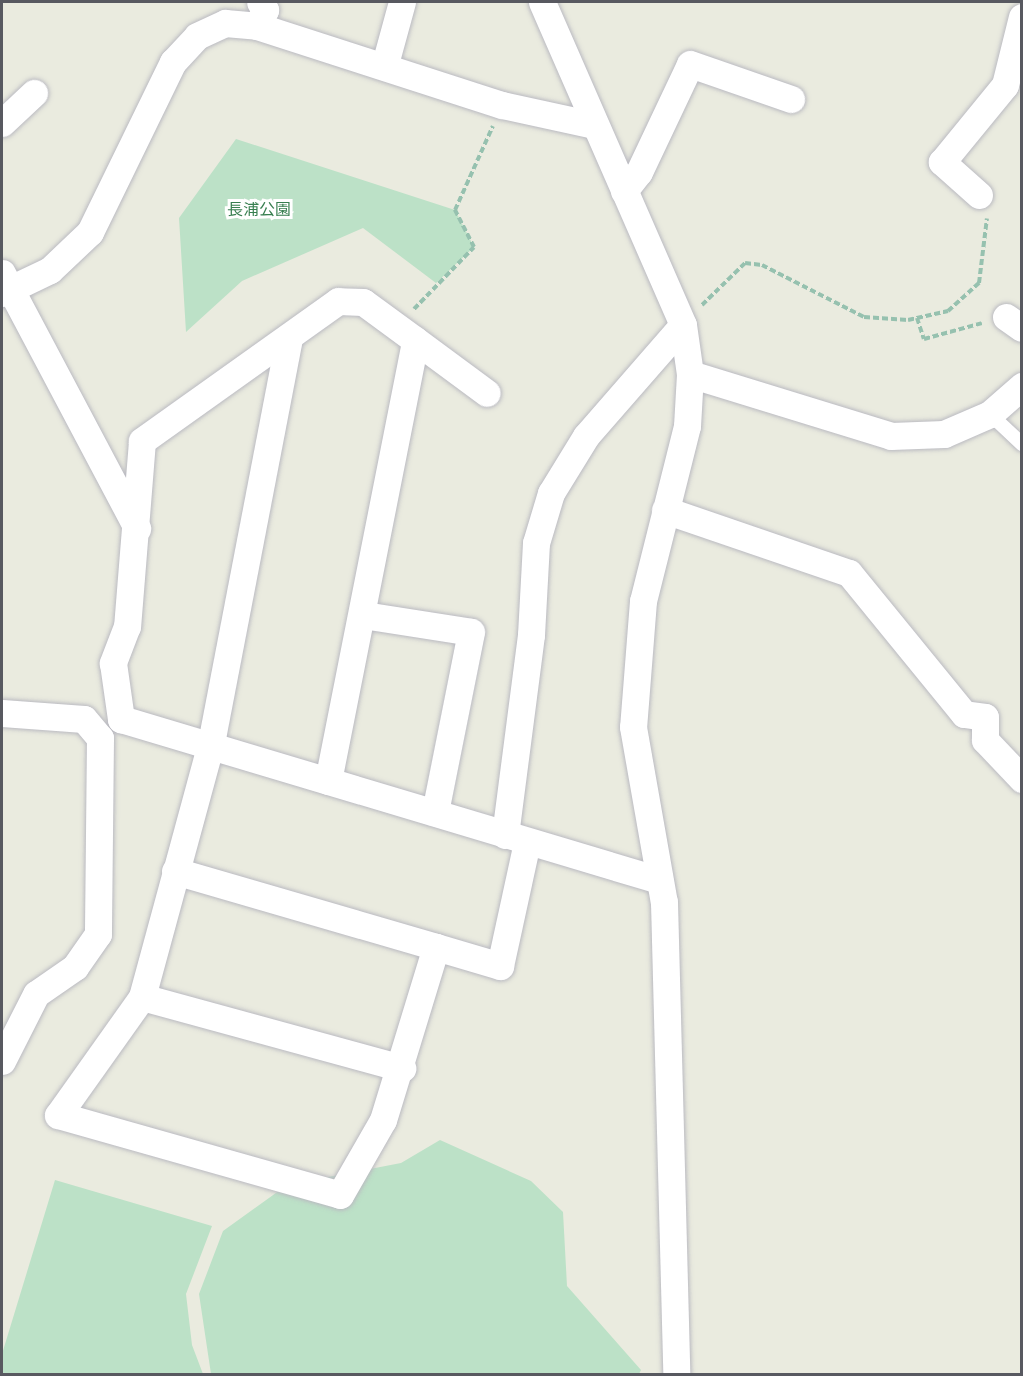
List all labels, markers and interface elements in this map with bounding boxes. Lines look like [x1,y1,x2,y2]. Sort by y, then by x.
park label: 長浦公園 [227,199,291,219]

